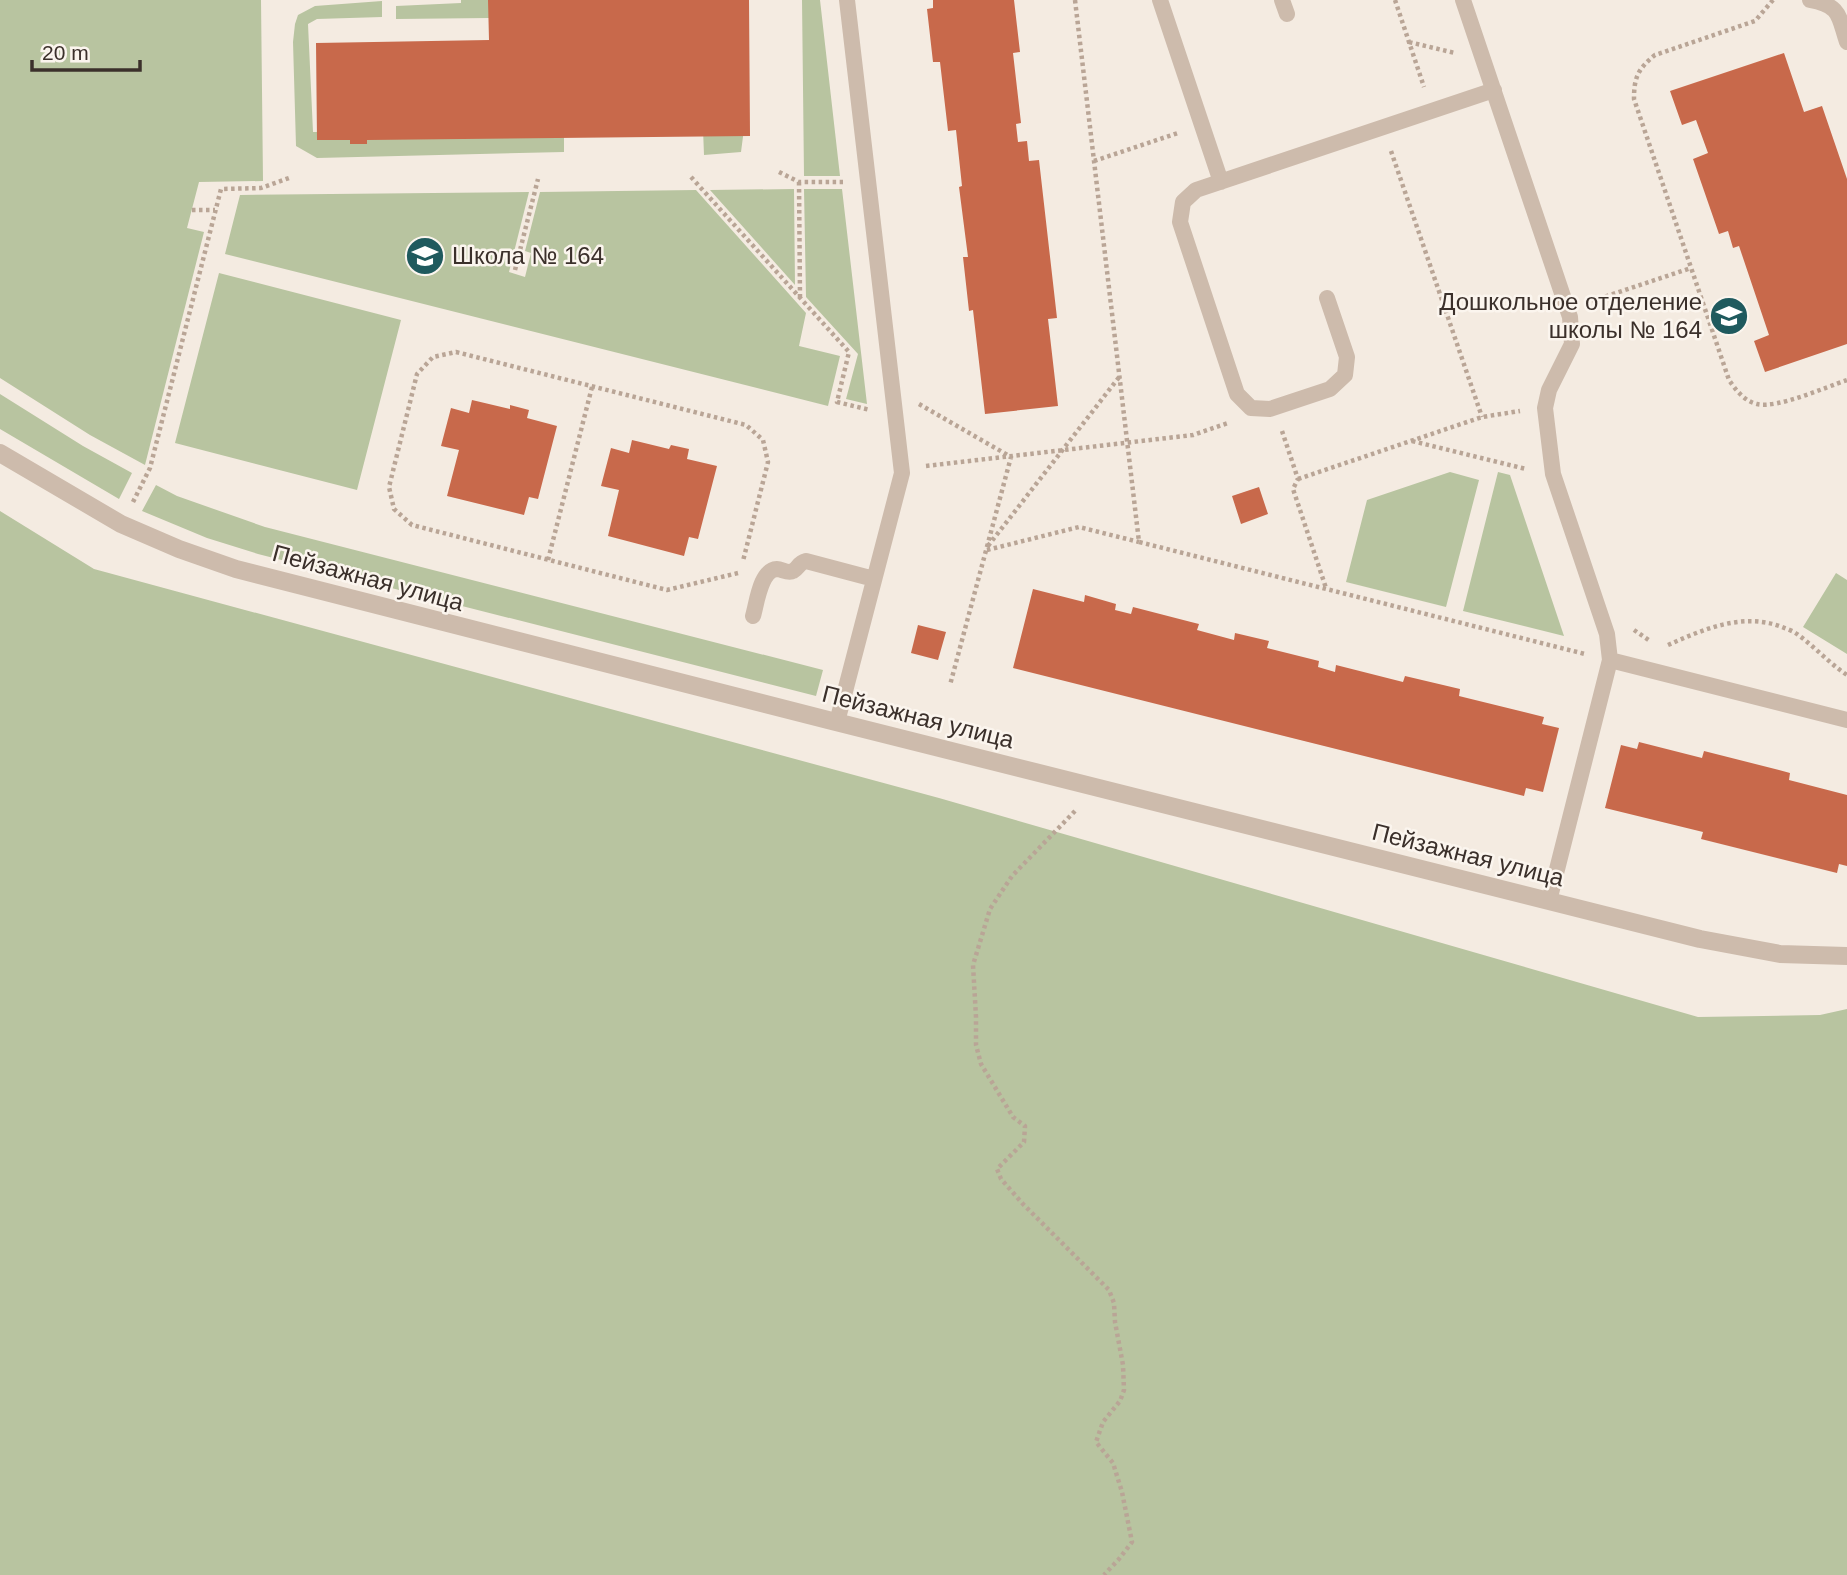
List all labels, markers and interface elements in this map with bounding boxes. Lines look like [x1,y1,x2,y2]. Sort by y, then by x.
scale bar [32,28,140,72]
text: 20 m [42,41,89,64]
school or university icon: Школа № 164 [404,235,446,277]
place label: Школа № 164 [452,242,604,269]
place label: Дошкольное отделение школы № 164 [1439,288,1702,343]
school or university icon: Дошкольное отделение школы № 164 [1708,295,1750,337]
street label: Пейзажная улица [270,539,467,616]
street label: Пейзажная улица [819,680,1017,754]
street label: Пейзажная улица [1369,818,1567,892]

